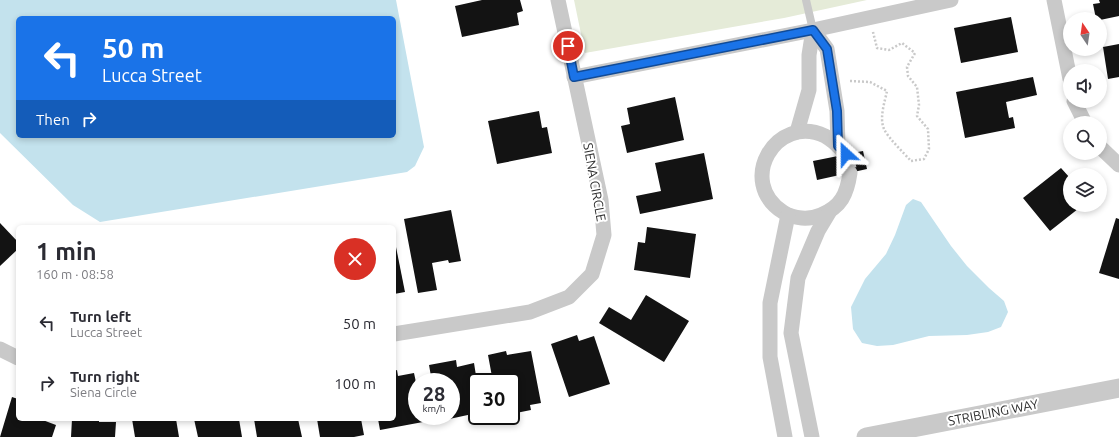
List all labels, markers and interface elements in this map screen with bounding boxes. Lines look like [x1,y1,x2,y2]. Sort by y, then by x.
north arrow [1063,12,1107,56]
map controls [1063,12,1107,212]
pin [551,29,585,63]
icon: left [36,32,88,84]
text: 50 m [102,32,164,63]
icon: arrive [557,35,579,57]
button: sound [1063,64,1107,108]
text: Lucca Street [102,65,202,85]
icon: right [78,108,100,130]
text: Then [36,111,70,128]
button: search [1063,116,1107,160]
position arrow [825,133,867,175]
street label: SIENA CIRCLE [581,142,609,222]
button: layers [1063,168,1107,212]
text: 1 min [36,238,97,265]
button: close [334,238,376,280]
text: 160 m · 08:58 [36,267,114,281]
text: Turn left [70,308,131,325]
icon: left [36,312,58,334]
text: 50 m [343,315,376,332]
text: Lucca Street [70,325,142,339]
text: Turn right [70,368,140,385]
icon: right [36,372,58,394]
speed limit sign: 30 [468,373,520,425]
text: 100 m [334,375,376,392]
text: 28 [423,382,445,405]
text: Siena Circle [70,385,137,399]
street label: STRIBLING WAY [947,396,1040,428]
text: km/h [422,403,446,414]

